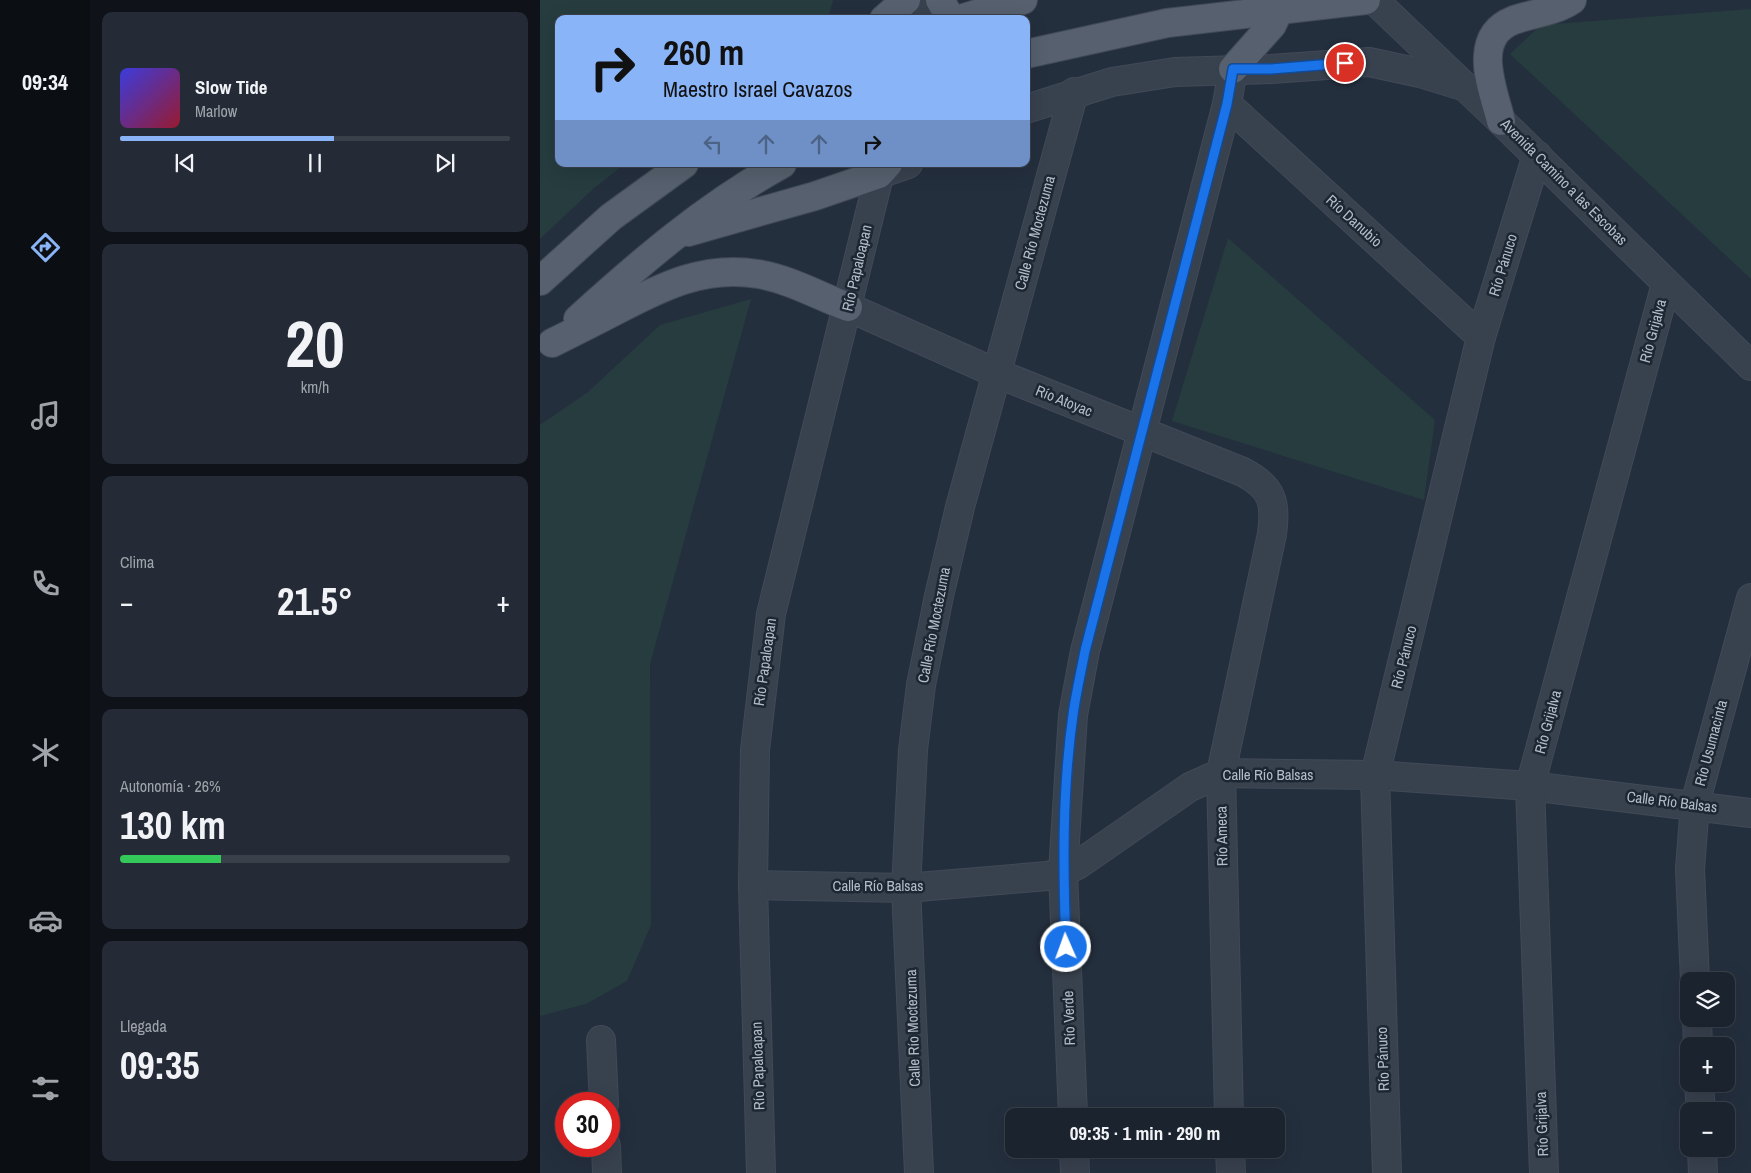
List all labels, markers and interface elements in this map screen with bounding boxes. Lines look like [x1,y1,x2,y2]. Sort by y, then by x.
text: 260 m [663,29,744,76]
icon: right [580,35,645,100]
pin [1324,42,1366,84]
icon: arrive [1331,49,1359,77]
text: 09:34 [22,67,68,97]
text: Slow Tide [195,74,267,100]
text: Maestro Israel Cavazos [663,74,853,104]
text: Marlow [195,100,237,122]
street label: Avenida Camino a las Escobas [1496,113,1632,250]
icon: left [699,130,727,158]
icon: ahead [752,130,780,158]
icon: ahead [805,130,833,158]
icon: right [858,130,886,158]
icon: previous [171,149,199,177]
icon: pause [301,149,329,177]
icon: next [431,149,459,177]
street label: Calle Río Moctezuma [1009,173,1060,292]
street label: Río Danubio [1322,190,1387,252]
street label: Río Papaloapan [836,223,877,313]
icon: directions [28,230,63,265]
street label: Río Pánuco [1483,231,1522,299]
street label: Río Grijalva [1634,297,1671,365]
text: 20 [285,300,345,387]
text: km/h [301,376,329,398]
street label: Río Atoyac [1033,380,1096,421]
icon: music [28,398,63,433]
text: Clima [120,551,154,573]
street label: Calle Río Moctezuma [912,565,955,685]
icon: phone [28,566,63,601]
text: 21.5° [277,576,353,627]
text: − [120,583,133,621]
text: + [497,583,510,621]
street label: Río Papaloapan [748,617,781,707]
street label: Río Pánuco [1386,623,1422,691]
street label: Río Grijalva [1529,688,1566,756]
street label: Río Usumacinta [1689,697,1732,788]
icon: climate [28,735,63,770]
street label: Calle Río Balsas [1223,764,1313,785]
text: Autonomía · 26% [120,775,221,797]
street label: Calle Río Balsas [1626,786,1718,817]
text: 130 km [120,800,226,851]
street label: Río Ameca [1210,806,1233,866]
street label: Calle Río Balsas [833,875,923,896]
icon: car [28,903,63,938]
position arrow [1039,920,1091,972]
street label: Calle Río Moctezuma [900,969,925,1087]
map controls [1680,972,1735,1157]
button: layers [1680,972,1735,1027]
street label: Río Verde [1057,990,1080,1046]
text: Llegada [120,1015,167,1037]
street label: Río Papaloapan [745,1022,770,1110]
street label: Río Pánuco [1371,1026,1394,1092]
button: + [1680,1037,1735,1092]
text: 09:35 [120,1040,200,1091]
icon: filters [28,1071,63,1106]
street label: Río Grijalva [1530,1091,1553,1157]
speed limit sign: 30 [555,1092,620,1157]
button: − [1680,1102,1735,1157]
text: 09:35 · 1 min · 290 m [1070,1120,1220,1146]

